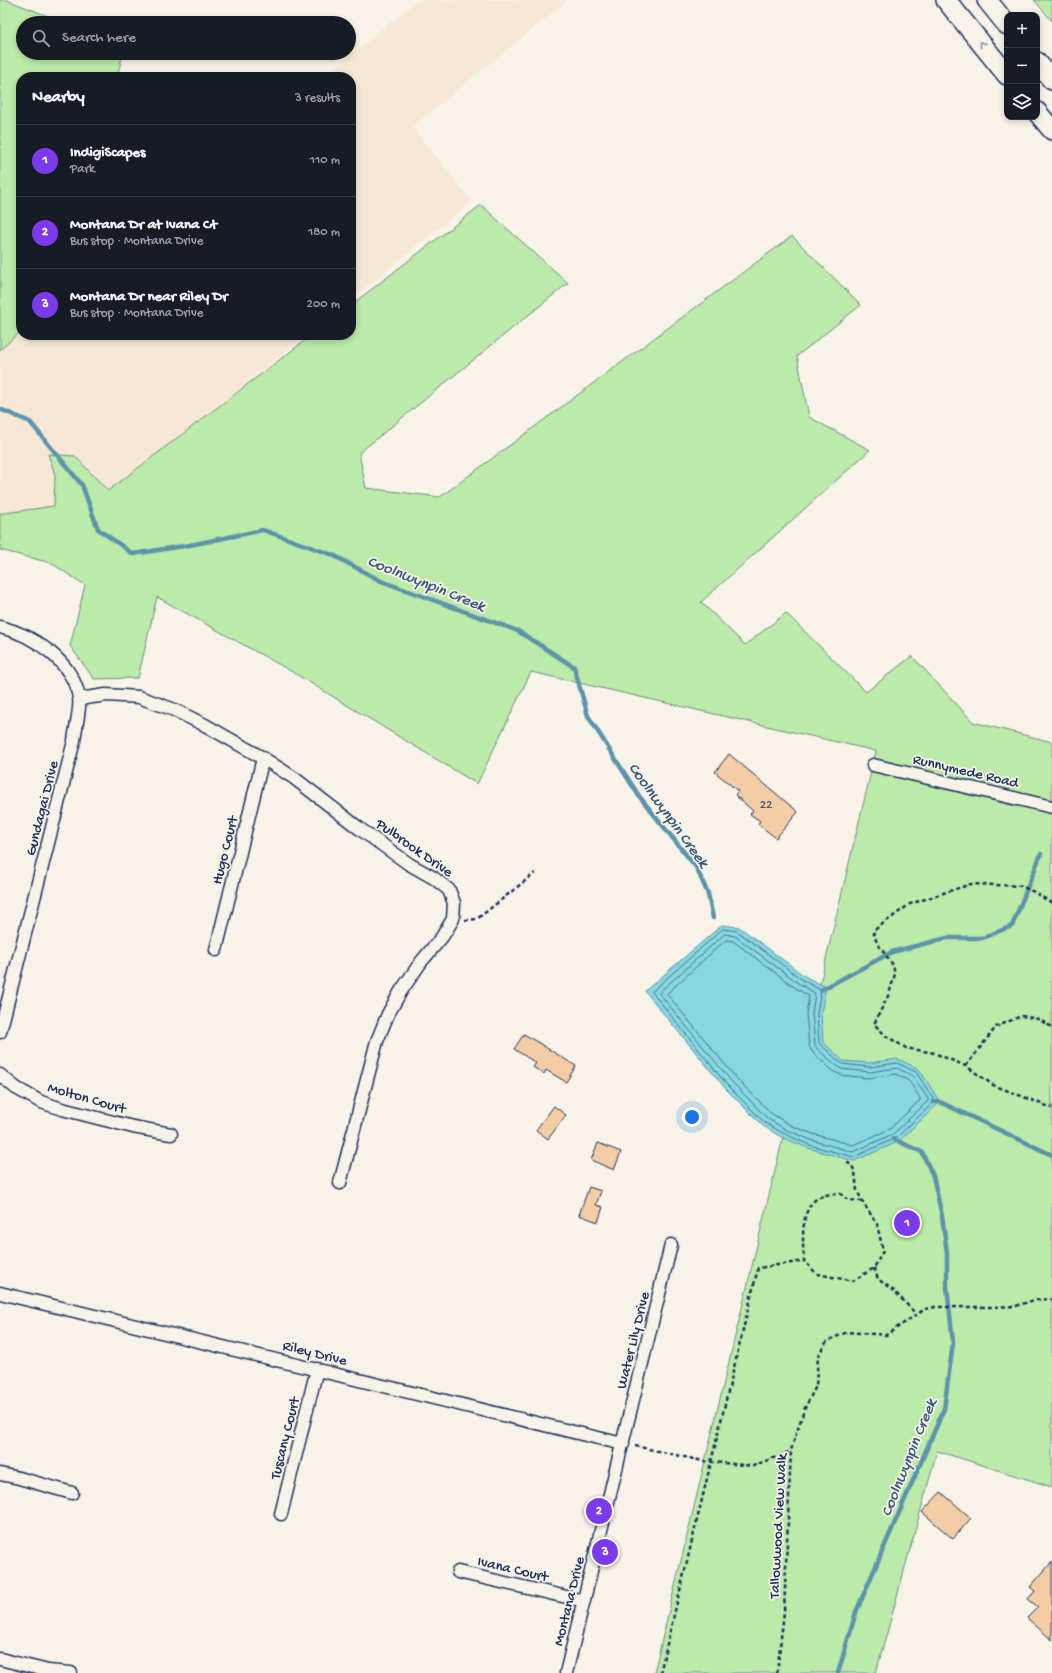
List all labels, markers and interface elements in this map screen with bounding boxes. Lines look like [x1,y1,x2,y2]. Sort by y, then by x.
map controls [1004,12,1040,120]
button: + [1004,12,1040,48]
search box [16,16,356,60]
icon: search [30,27,52,49]
text: Search here [62,29,136,47]
one-way arrow [980,42,987,49]
button: − [1004,48,1040,84]
button: layers [1004,84,1040,120]
text: Nearby [32,88,85,108]
text: 3 results [295,91,340,106]
text: IndigiScapes [70,144,146,162]
text: 1 [42,153,48,168]
text: 110 m [310,153,340,168]
text: Park [70,162,95,177]
text: Montana Dr at Ivana Ct [70,216,217,234]
text: 2 [42,225,48,240]
text: 180 m [308,225,340,240]
text: Bus stop · Montana Drive [70,234,203,249]
text: Montana Dr near Riley Dr [70,288,228,306]
text: 3 [42,297,48,312]
text: 200 m [307,297,340,312]
text: Bus stop · Montana Drive [70,306,203,321]
water label: Coolnwynpin Creek [364,553,489,618]
street label: Runnymede Road [911,751,1021,793]
street label: Gundagai Drive [22,759,63,858]
water label: Coolnwynpin Creek [623,760,713,874]
house number: 22 [760,798,773,813]
street label: Hugo Court [209,813,244,887]
street label: Pulbrook Drive [371,815,456,882]
street label: Molton Court [45,1079,129,1119]
your location [682,1107,702,1127]
pin: 1 [894,1208,920,1238]
street label: Water Lily Drive [613,1290,655,1391]
street label: Riley Drive [280,1337,349,1371]
street label: Tuscany Court [267,1394,305,1482]
water label: Coolnwynpin Creek [878,1395,943,1520]
street label: Tallowwood View Walk [766,1452,792,1600]
pin: 2 [586,1496,612,1526]
pin: 3 [592,1537,618,1567]
street label: Ivana Court [475,1553,551,1587]
street label: Montana Drive [550,1555,590,1648]

